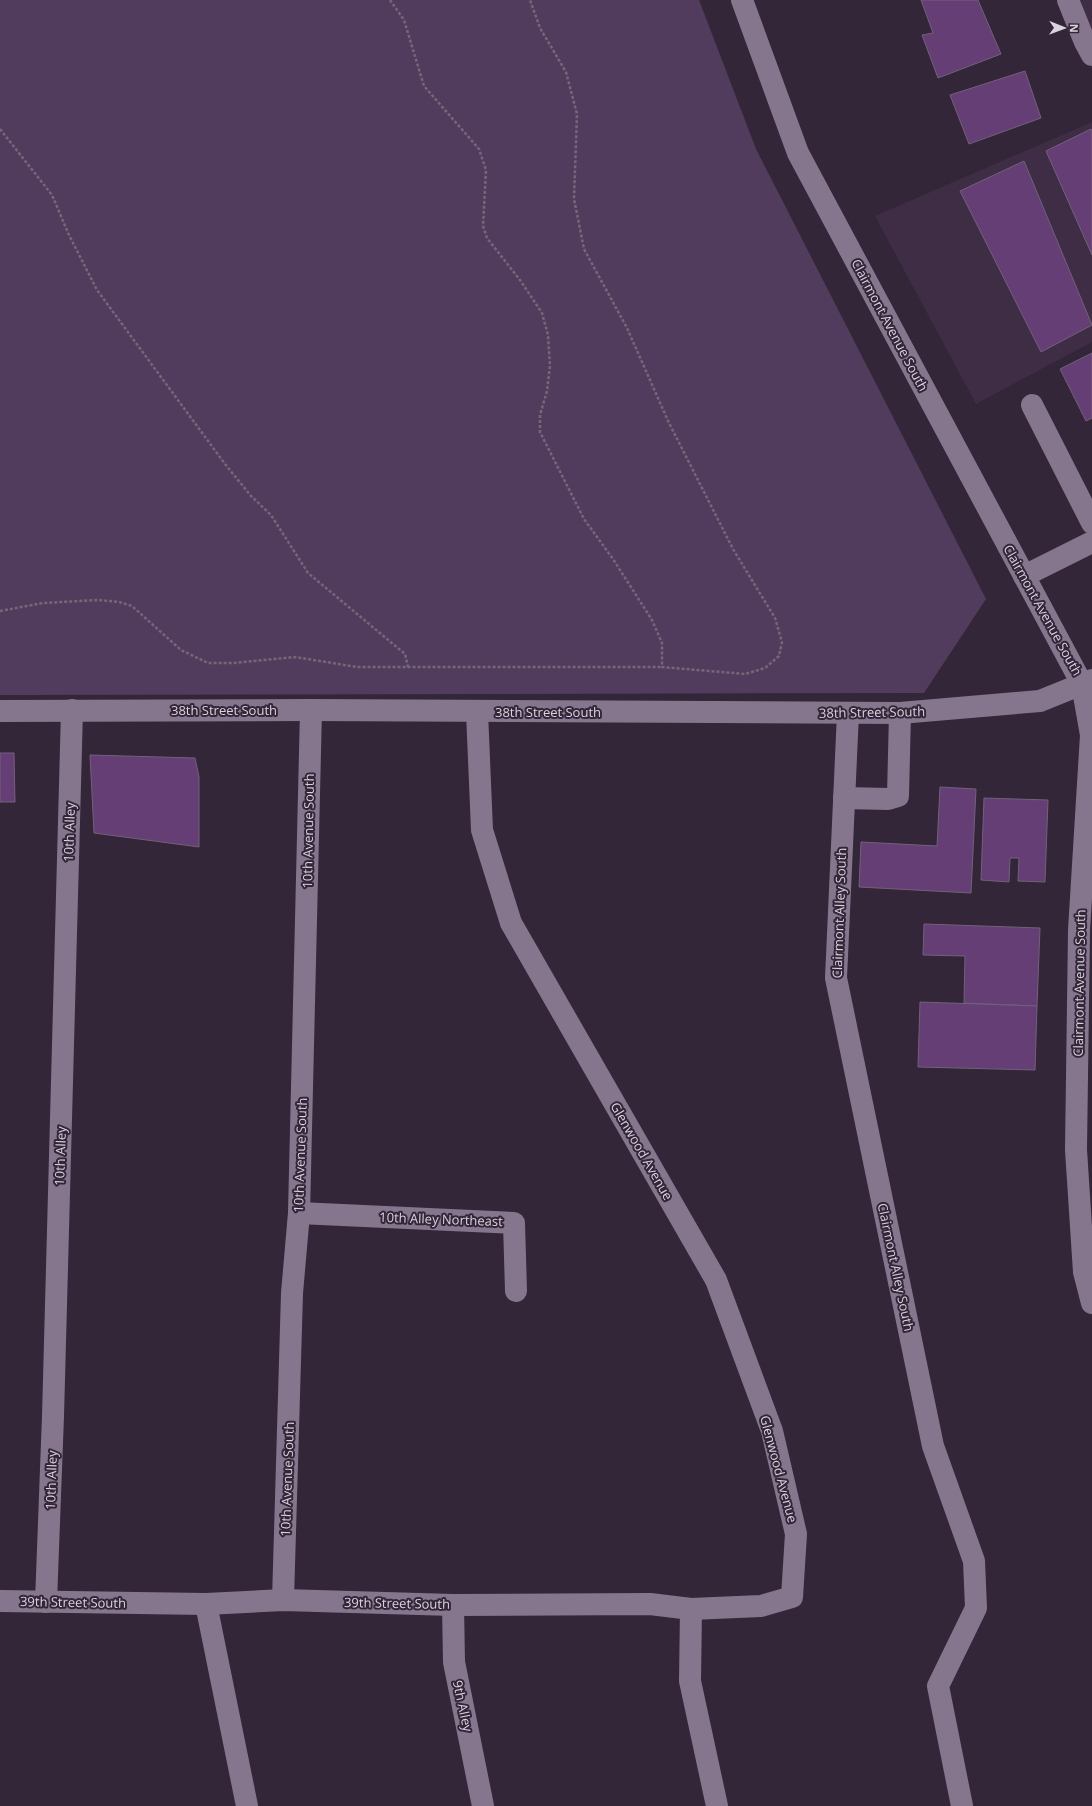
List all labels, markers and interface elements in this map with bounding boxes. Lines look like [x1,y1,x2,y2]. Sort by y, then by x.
north arrow [1044,8,1084,48]
text: N [1067,24,1082,33]
street label: Clairmont Avenue South [847,256,933,394]
street label: Clairmont Avenue South [999,541,1087,679]
street label: 38th Street South [171,701,277,719]
street label: 38th Street South [819,702,925,722]
street label: 38th Street South [495,703,601,721]
street label: 10th Avenue South [298,773,318,889]
street label: 10th Alley [59,801,79,862]
street label: Clairmont Alley South [828,847,850,979]
street label: Clairmont Avenue South [1069,909,1089,1057]
street label: 10th Avenue South [289,1097,311,1213]
street label: Glenwood Avenue [607,1099,677,1203]
street label: 10th Alley [50,1125,70,1186]
street label: Clairmont Alley South [874,1201,918,1333]
street label: 10th Alley Northeast [379,1208,503,1230]
street label: Glenwood Avenue [756,1413,802,1525]
street label: 10th Avenue South [276,1421,298,1537]
street label: 10th Alley [41,1449,61,1510]
street label: 39th Street South [20,1592,126,1612]
street label: 39th Street South [344,1593,450,1613]
street label: 9th Alley [449,1679,477,1734]

